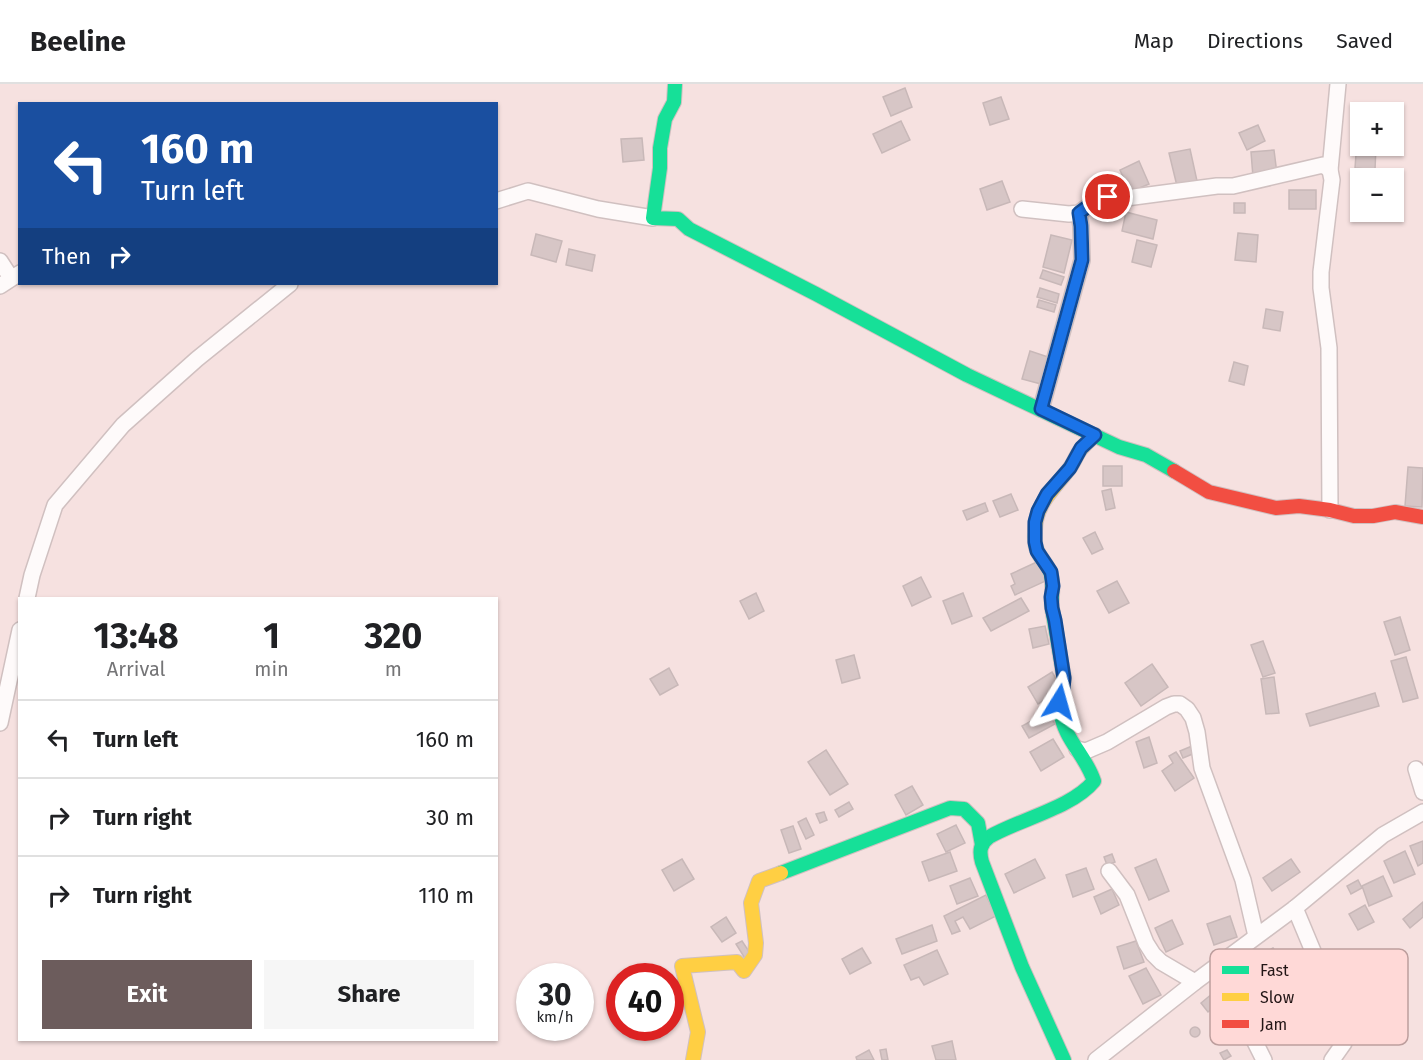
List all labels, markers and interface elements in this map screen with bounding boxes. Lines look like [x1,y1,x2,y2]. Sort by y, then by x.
text: Beeline [30,25,126,58]
text: Map [1134,28,1174,54]
text: Directions [1207,28,1303,54]
text: Saved [1336,28,1393,54]
map controls [1350,102,1404,222]
button: + [1350,102,1404,156]
text: 160 m [141,124,254,174]
icon: left [42,126,120,204]
button: − [1350,168,1404,222]
pin [1082,171,1133,222]
text: Turn left [141,175,244,207]
icon: arrive [1091,180,1124,213]
icon: right [103,240,136,273]
text: Then [42,243,91,270]
text: 13:48 [94,614,179,658]
text: 1 [263,614,280,658]
text: 320 [364,614,422,658]
text: Arrival [107,657,165,681]
text: min [254,657,289,681]
text: m [385,657,402,681]
position arrow [1027,670,1091,734]
icon: left [42,723,75,756]
text: Turn left [93,726,178,753]
text: 160 m [416,726,474,753]
icon: right [42,801,75,834]
text: Turn right [93,804,192,831]
text: 30 m [426,804,474,831]
icon: right [42,879,75,912]
text: Turn right [93,882,192,909]
text: 110 m [418,882,474,909]
legend [1210,949,1408,1045]
button: Exit [42,960,252,1029]
button: Share [264,960,474,1029]
text: Fast [1260,961,1289,980]
speed limit sign: 40 [606,963,684,1041]
text: 30 [538,977,572,1013]
text: Slow [1260,988,1295,1007]
text: km/h [536,1008,574,1026]
text: Jam [1260,1015,1287,1034]

